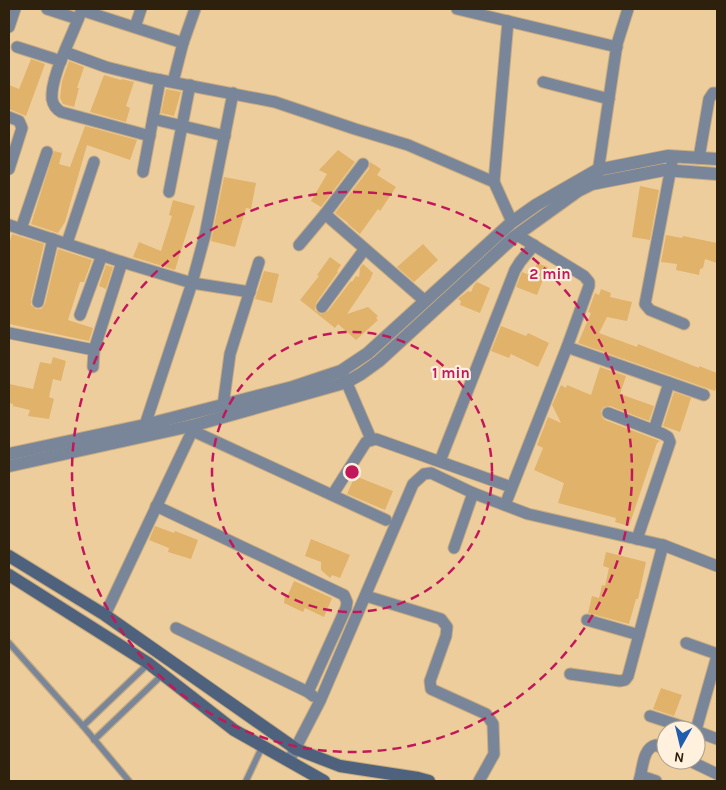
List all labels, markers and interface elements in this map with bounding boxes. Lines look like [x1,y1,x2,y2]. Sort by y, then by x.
text: 2 min [529,265,571,283]
text: 1 min [432,364,470,382]
centre of rings [343,463,361,481]
north arrow [656,720,706,770]
text: N [673,748,685,766]

